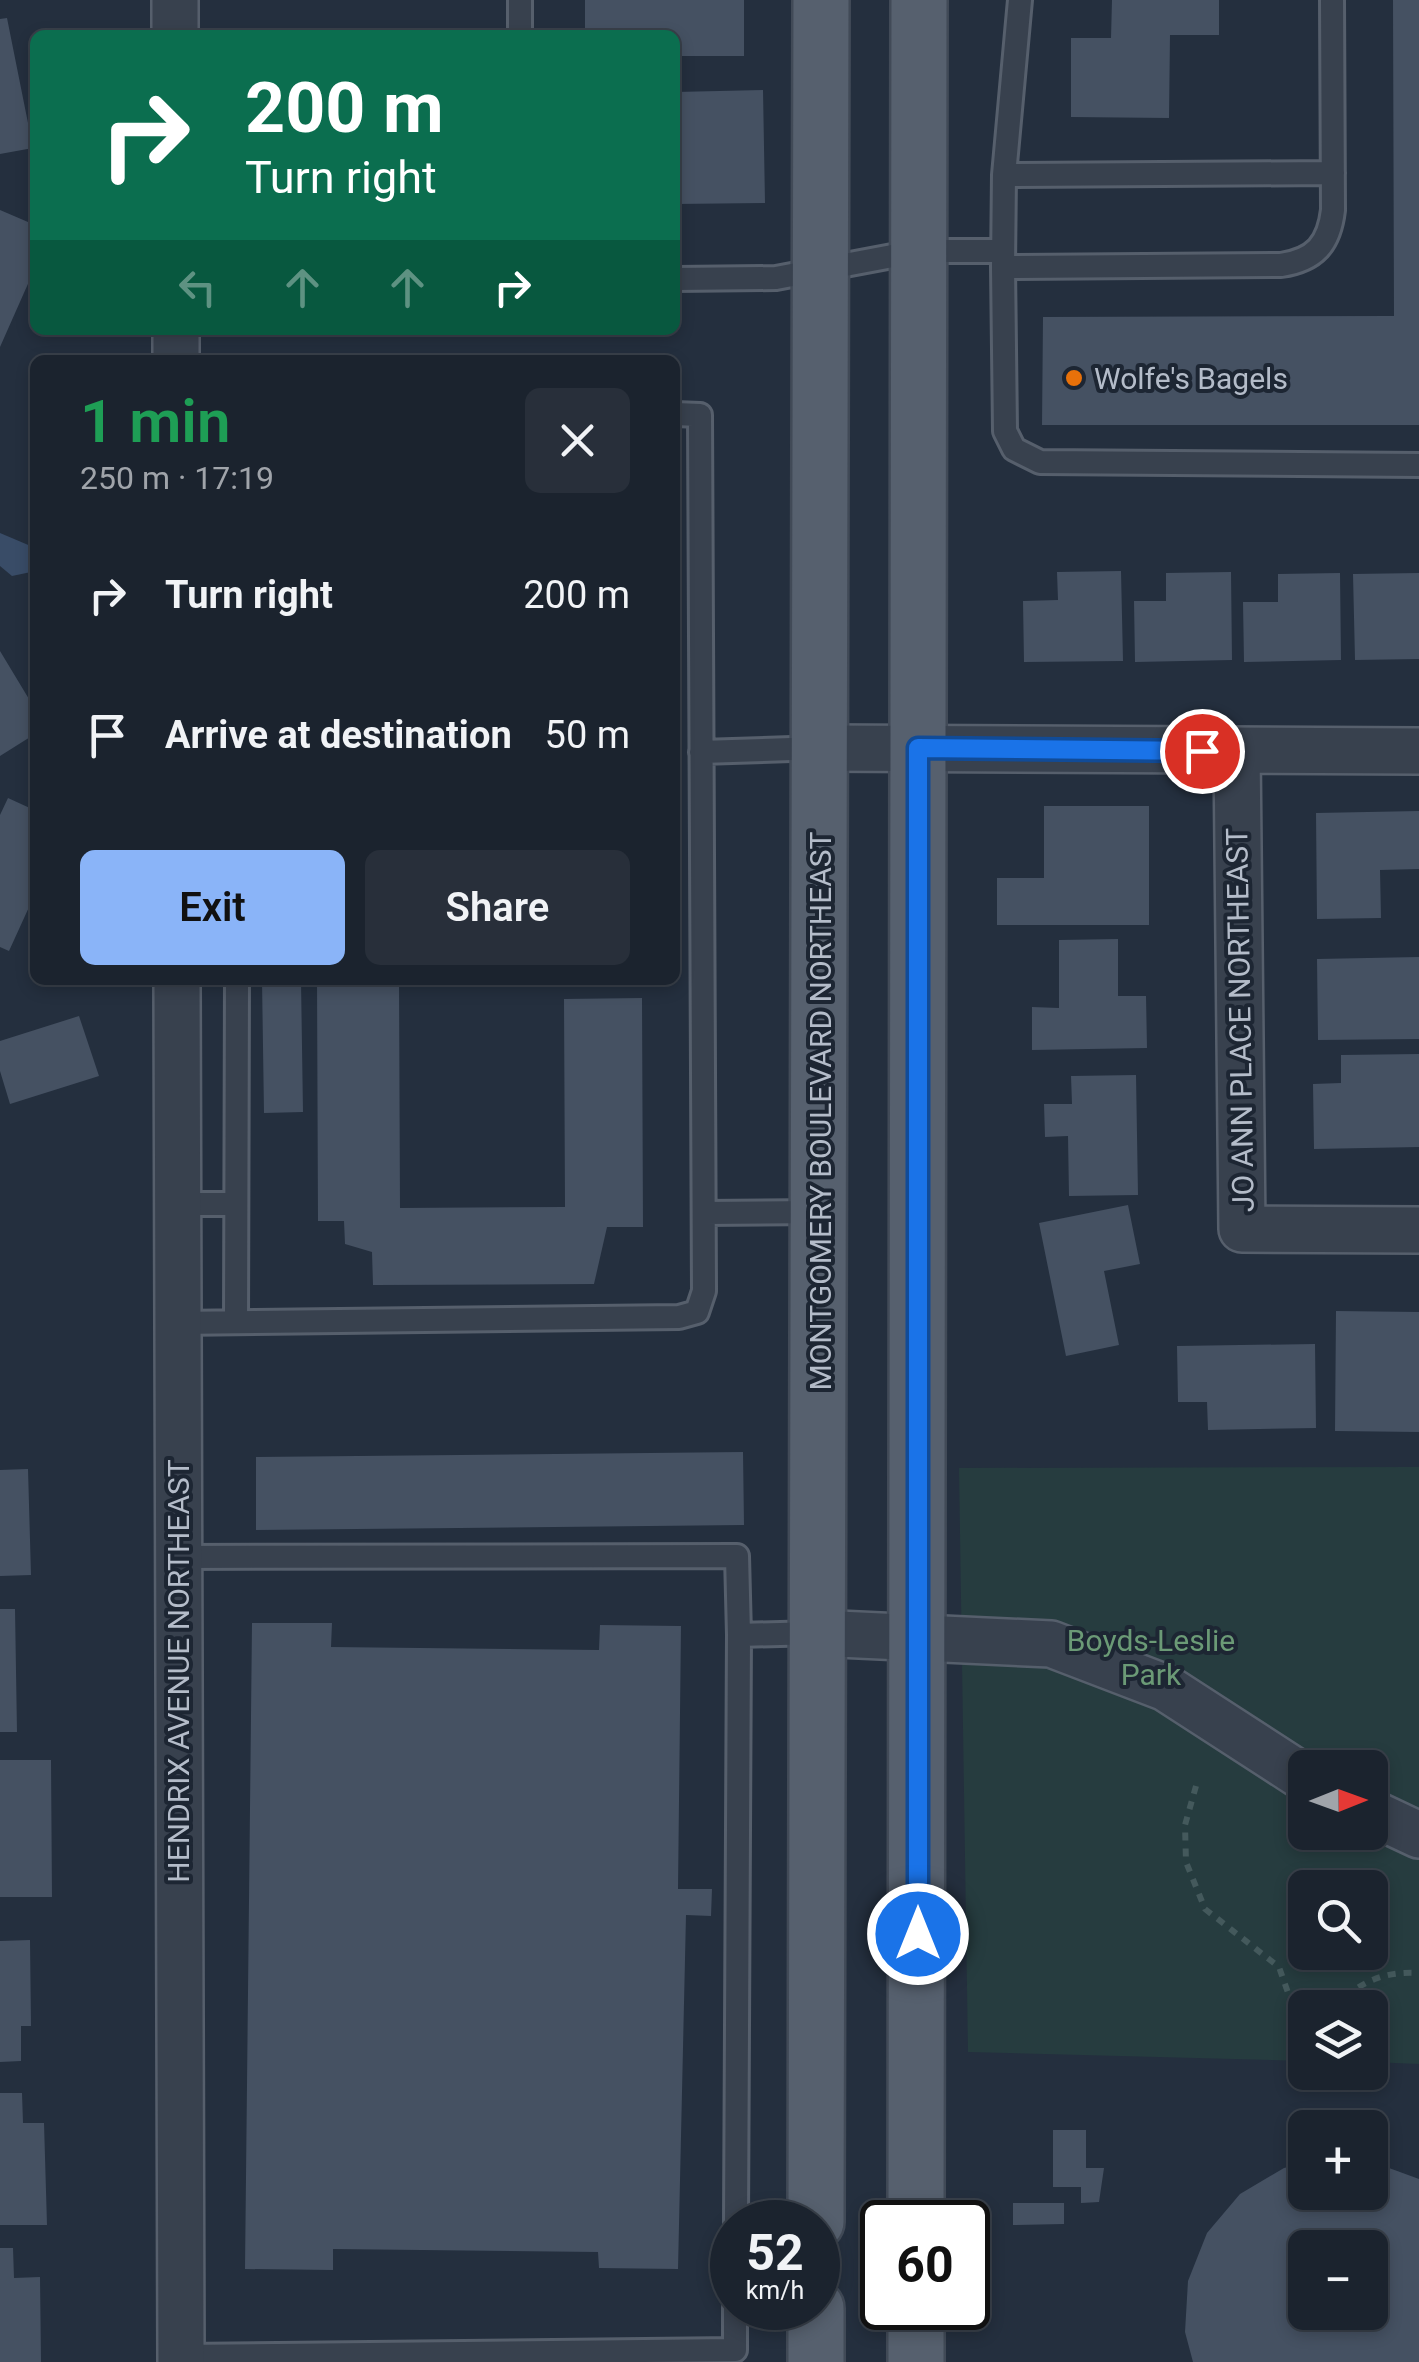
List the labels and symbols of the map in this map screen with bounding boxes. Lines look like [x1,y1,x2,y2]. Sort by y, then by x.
place label: Wolfe's Bagels [1094,361,1288,396]
marker: Wolfe's Bagels [1063,367,1085,389]
pin [1160,709,1245,794]
street label: JO ANN PLACE NORTHEAST [1219,828,1261,1212]
street label: MONTGOMERY BOULEVARD NORTHEAST [803,831,838,1391]
street label: HENDRIX AVENUE NORTHEAST [161,1459,196,1883]
park label: Boyds-Leslie Park [1067,1623,1235,1692]
north arrow [1288,1750,1388,1850]
position arrow [866,1882,970,1986]
speed limit sign: 60 [860,2200,990,2330]

